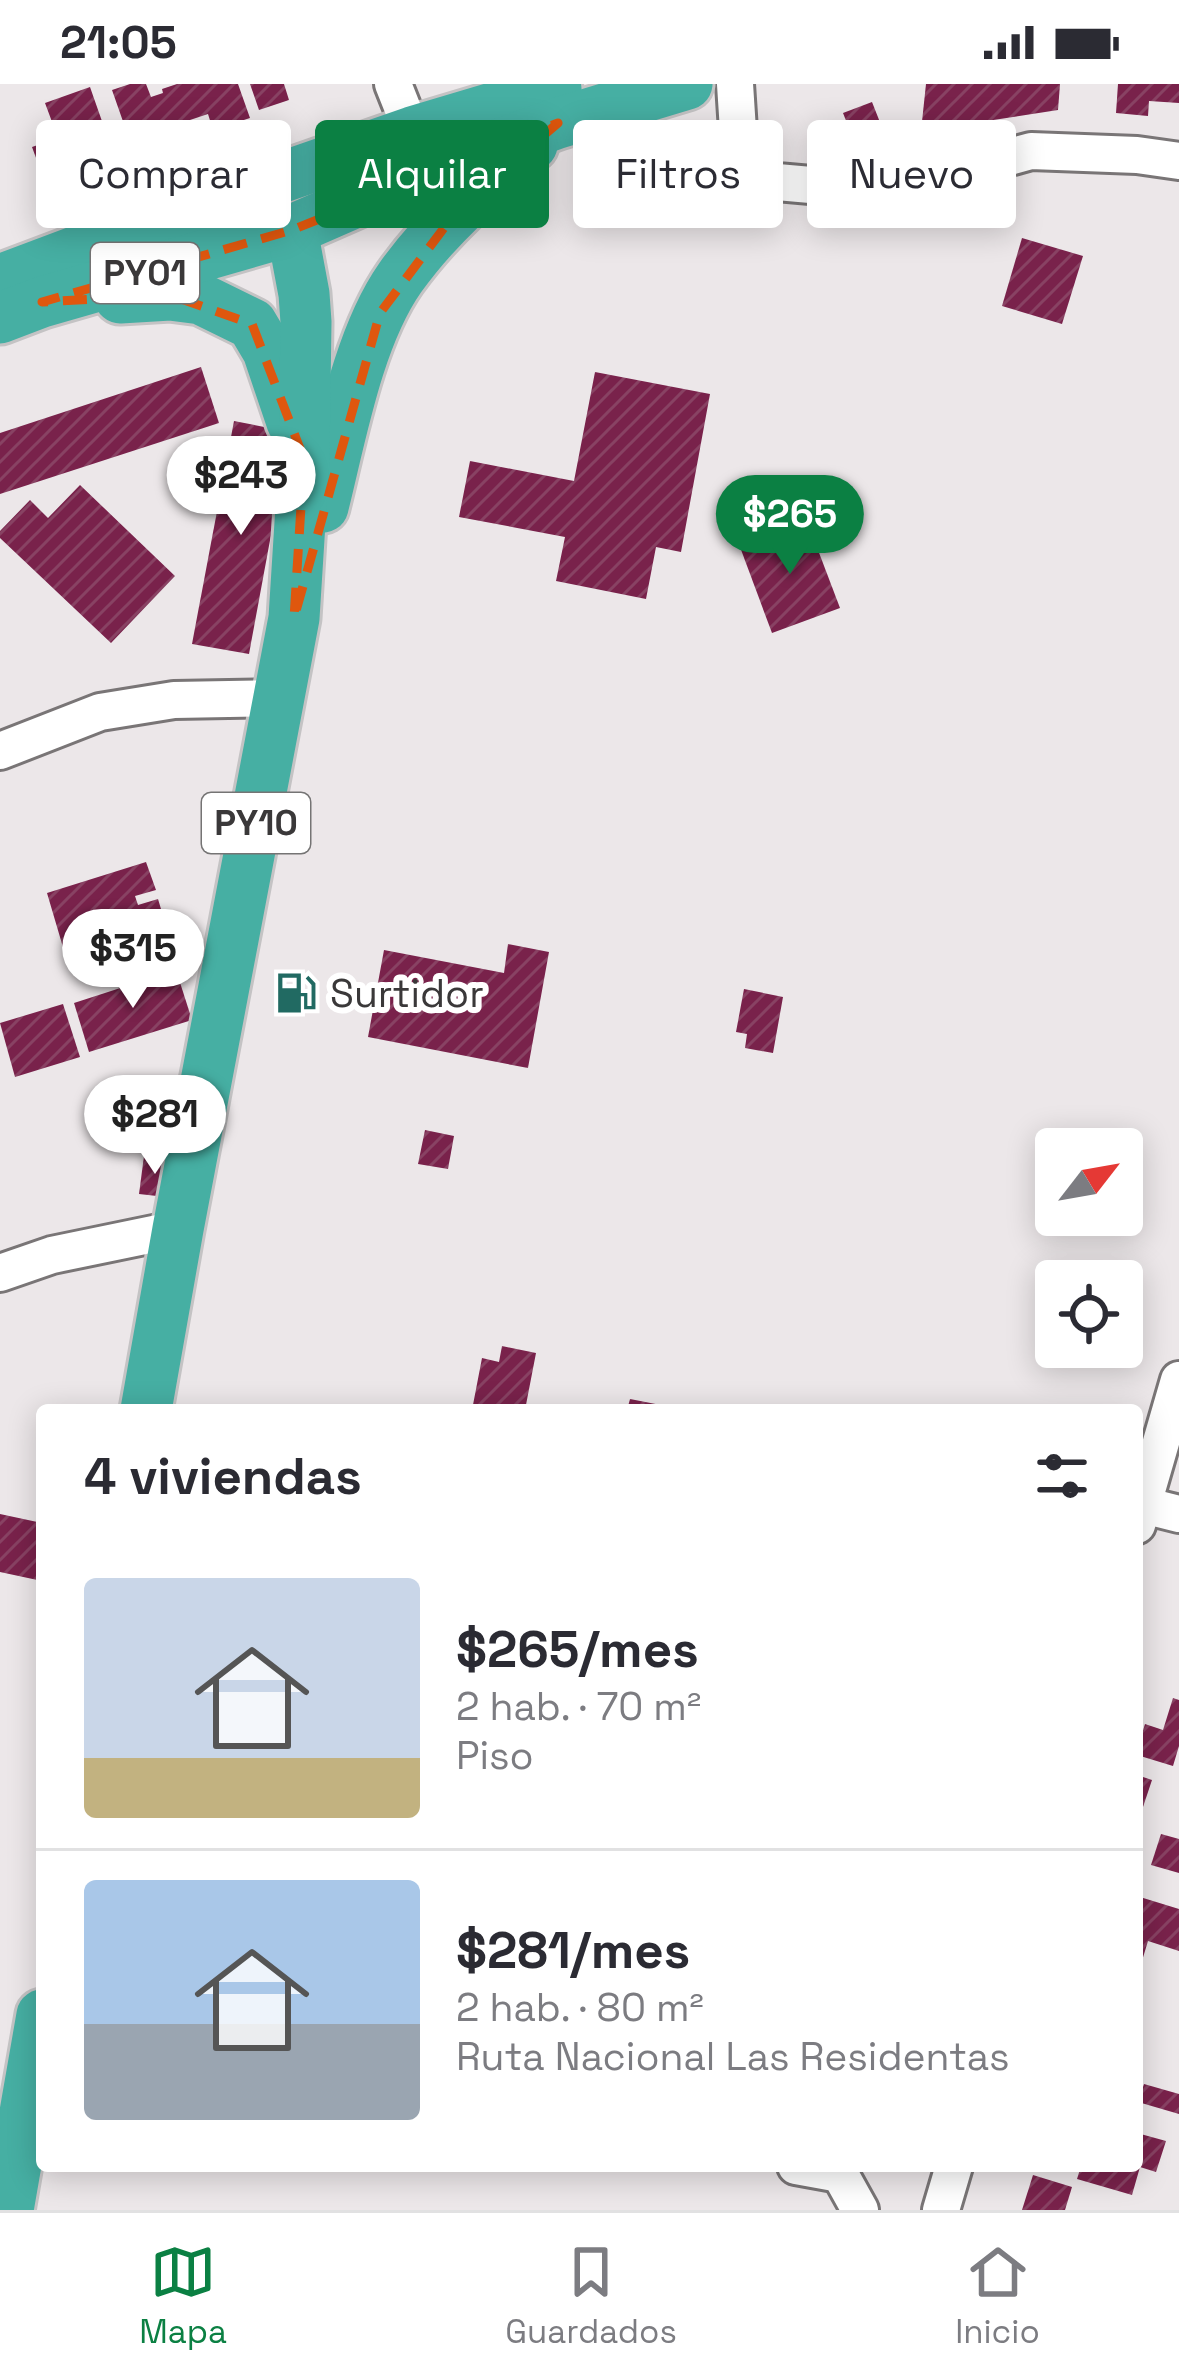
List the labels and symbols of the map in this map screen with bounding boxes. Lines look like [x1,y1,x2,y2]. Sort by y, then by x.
road number: PY01 [91,243,199,303]
pin: $243 [170,436,312,538]
pin: $265 [719,475,861,577]
road number: PY10 [202,793,310,853]
pin: $315 [62,909,204,1011]
place label: Surtidor [330,969,484,1018]
fuel station icon: Surtidor [273,970,319,1016]
pin: $281 [84,1075,226,1177]
north arrow [1035,1128,1143,1236]

